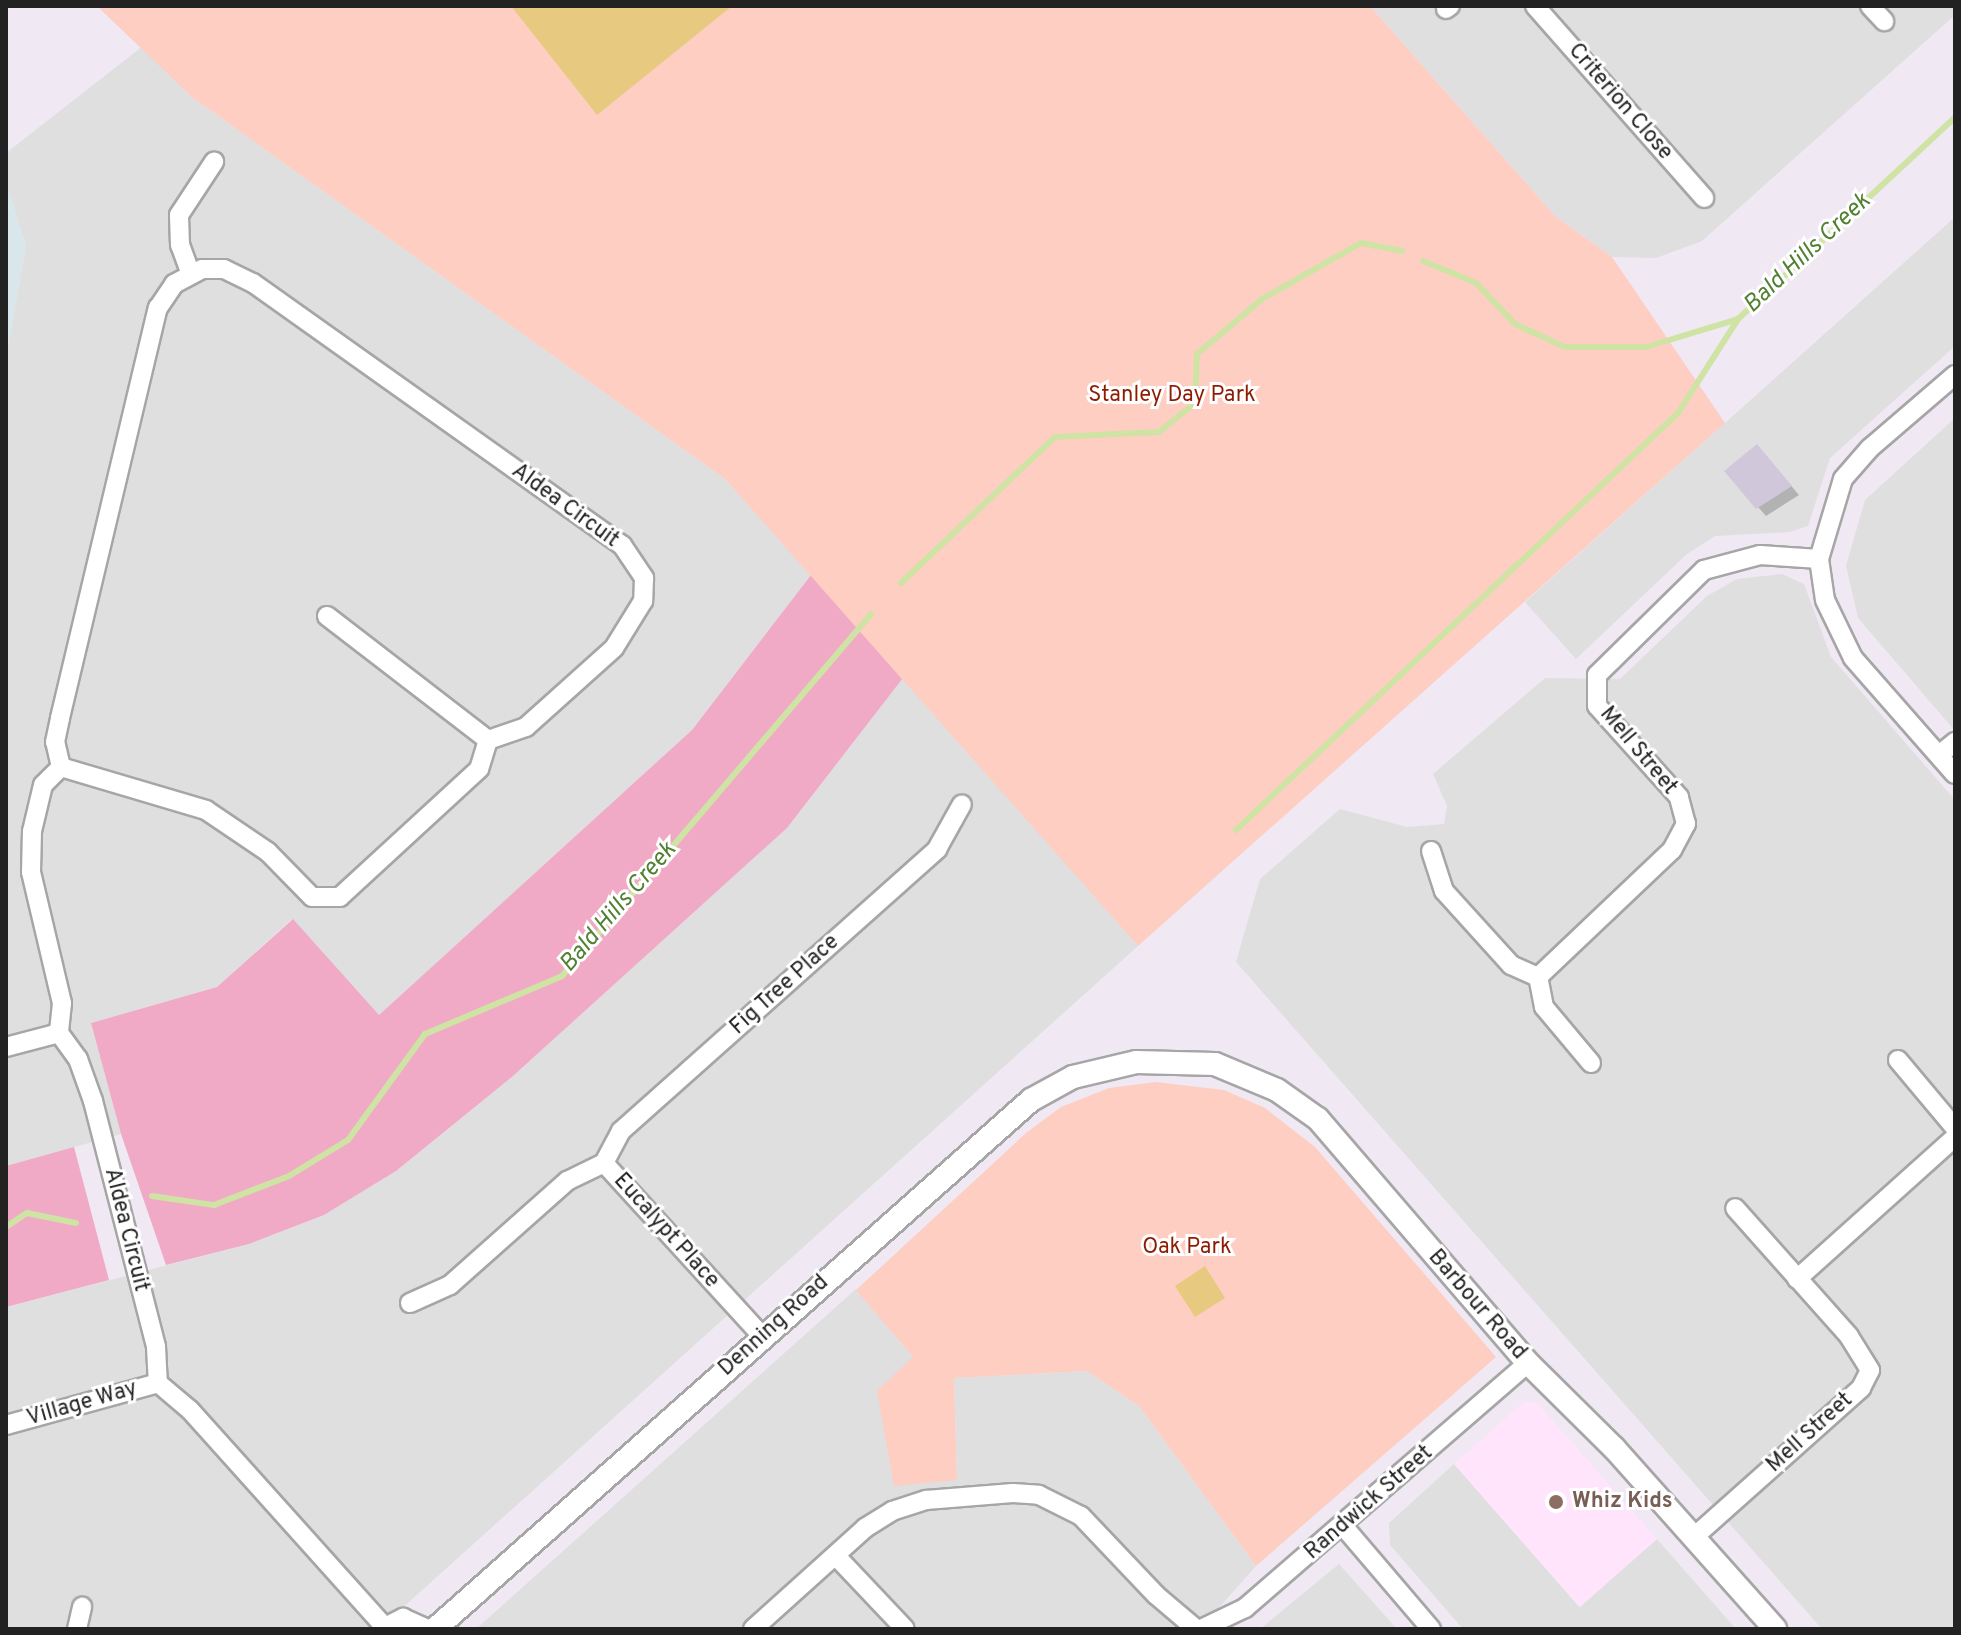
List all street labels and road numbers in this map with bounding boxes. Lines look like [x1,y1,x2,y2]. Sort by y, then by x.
street label: Criterion Close [1562,38,1678,166]
street label: Aldea Circuit [506,458,624,554]
street label: Mell Street [1594,702,1682,800]
street label: Fig Tree Place [725,929,845,1041]
street label: Aldea Circuit [98,1165,154,1295]
street label: Eucalypt Place [607,1168,725,1294]
street label: Barbour Road [1422,1245,1532,1365]
street label: Denning Road [714,1270,834,1382]
street label: Village Way [24,1376,140,1432]
street label: Mell Street [1761,1387,1859,1479]
street label: Randwick Street [1300,1440,1438,1566]

